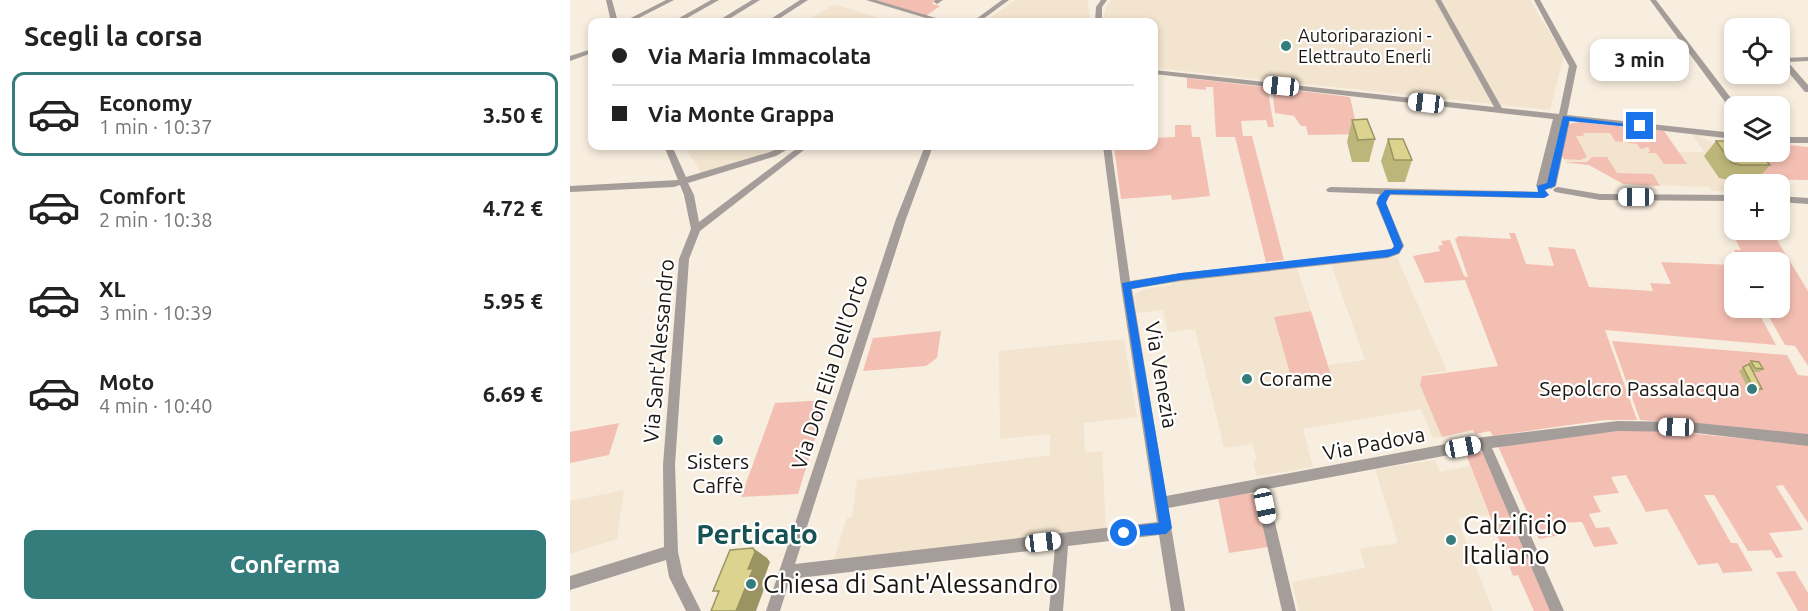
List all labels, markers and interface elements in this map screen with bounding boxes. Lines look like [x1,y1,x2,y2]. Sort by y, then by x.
map controls [1724,18,1790,318]
button: locate [1724,18,1790,84]
text: Scegli la corsa [24,21,203,51]
place label: Autoriparazioni - Elettrauto Enerli [1298,25,1432,66]
marker: Autoriparazioni - Elettrauto Enerli [1279,39,1293,53]
callout: 3 min [1590,39,1690,81]
text: Via Maria Immacolata [648,43,871,68]
text: 3 min [1614,48,1665,71]
car [1262,75,1300,97]
icon: car [27,87,81,141]
text: Economy [99,90,192,115]
car [1407,92,1445,114]
button: layers [1724,96,1790,162]
text: Via Monte Grappa [648,101,834,126]
text: 3.50 € [483,102,543,127]
route end [1626,112,1653,139]
text: 1 min · 10:37 [99,115,213,138]
button: + [1724,174,1790,240]
icon: car [27,180,81,234]
text: Comfort [99,183,186,208]
car [1618,188,1654,206]
text: 4.72 € [483,195,543,220]
text: 2 min · 10:38 [99,208,213,231]
button: − [1724,252,1790,318]
street label: Via Sant'Alessandro [638,258,678,444]
street label: Via Don Elia Dell'Orto [786,271,872,472]
icon: car [27,273,81,327]
text: XL [99,276,126,301]
text: 5.95 € [483,288,543,313]
text: 3 min · 10:39 [99,301,213,324]
street label: Via Venezia [1141,320,1183,430]
icon: car [27,366,81,420]
place label: Corame [1259,366,1333,390]
text: Moto [99,369,154,394]
marker: Corame [1240,372,1254,386]
place label: Sepolcro Passalacqua [1539,376,1740,400]
text: 6.69 € [483,381,543,406]
marker: Sepolcro Passalacqua [1745,382,1759,396]
text: 4 min · 10:40 [99,394,213,417]
car [1658,417,1694,437]
street label: Via Padova [1321,421,1427,465]
marker: Sisters Caffè [711,433,725,447]
car [1444,435,1482,459]
place label: Sisters Caffè [687,449,749,497]
car [1252,487,1278,525]
place label: Calzificio Italiano [1463,510,1567,569]
district label: Perticato [696,518,818,549]
route start [1110,519,1137,546]
button: Conferma [24,530,546,599]
car [1024,531,1062,553]
marker: Calzificio Italiano [1444,533,1458,547]
place label: Chiesa di Sant'Alessandro [763,569,1058,598]
marker: Chiesa di Sant'Alessandro [744,577,758,591]

